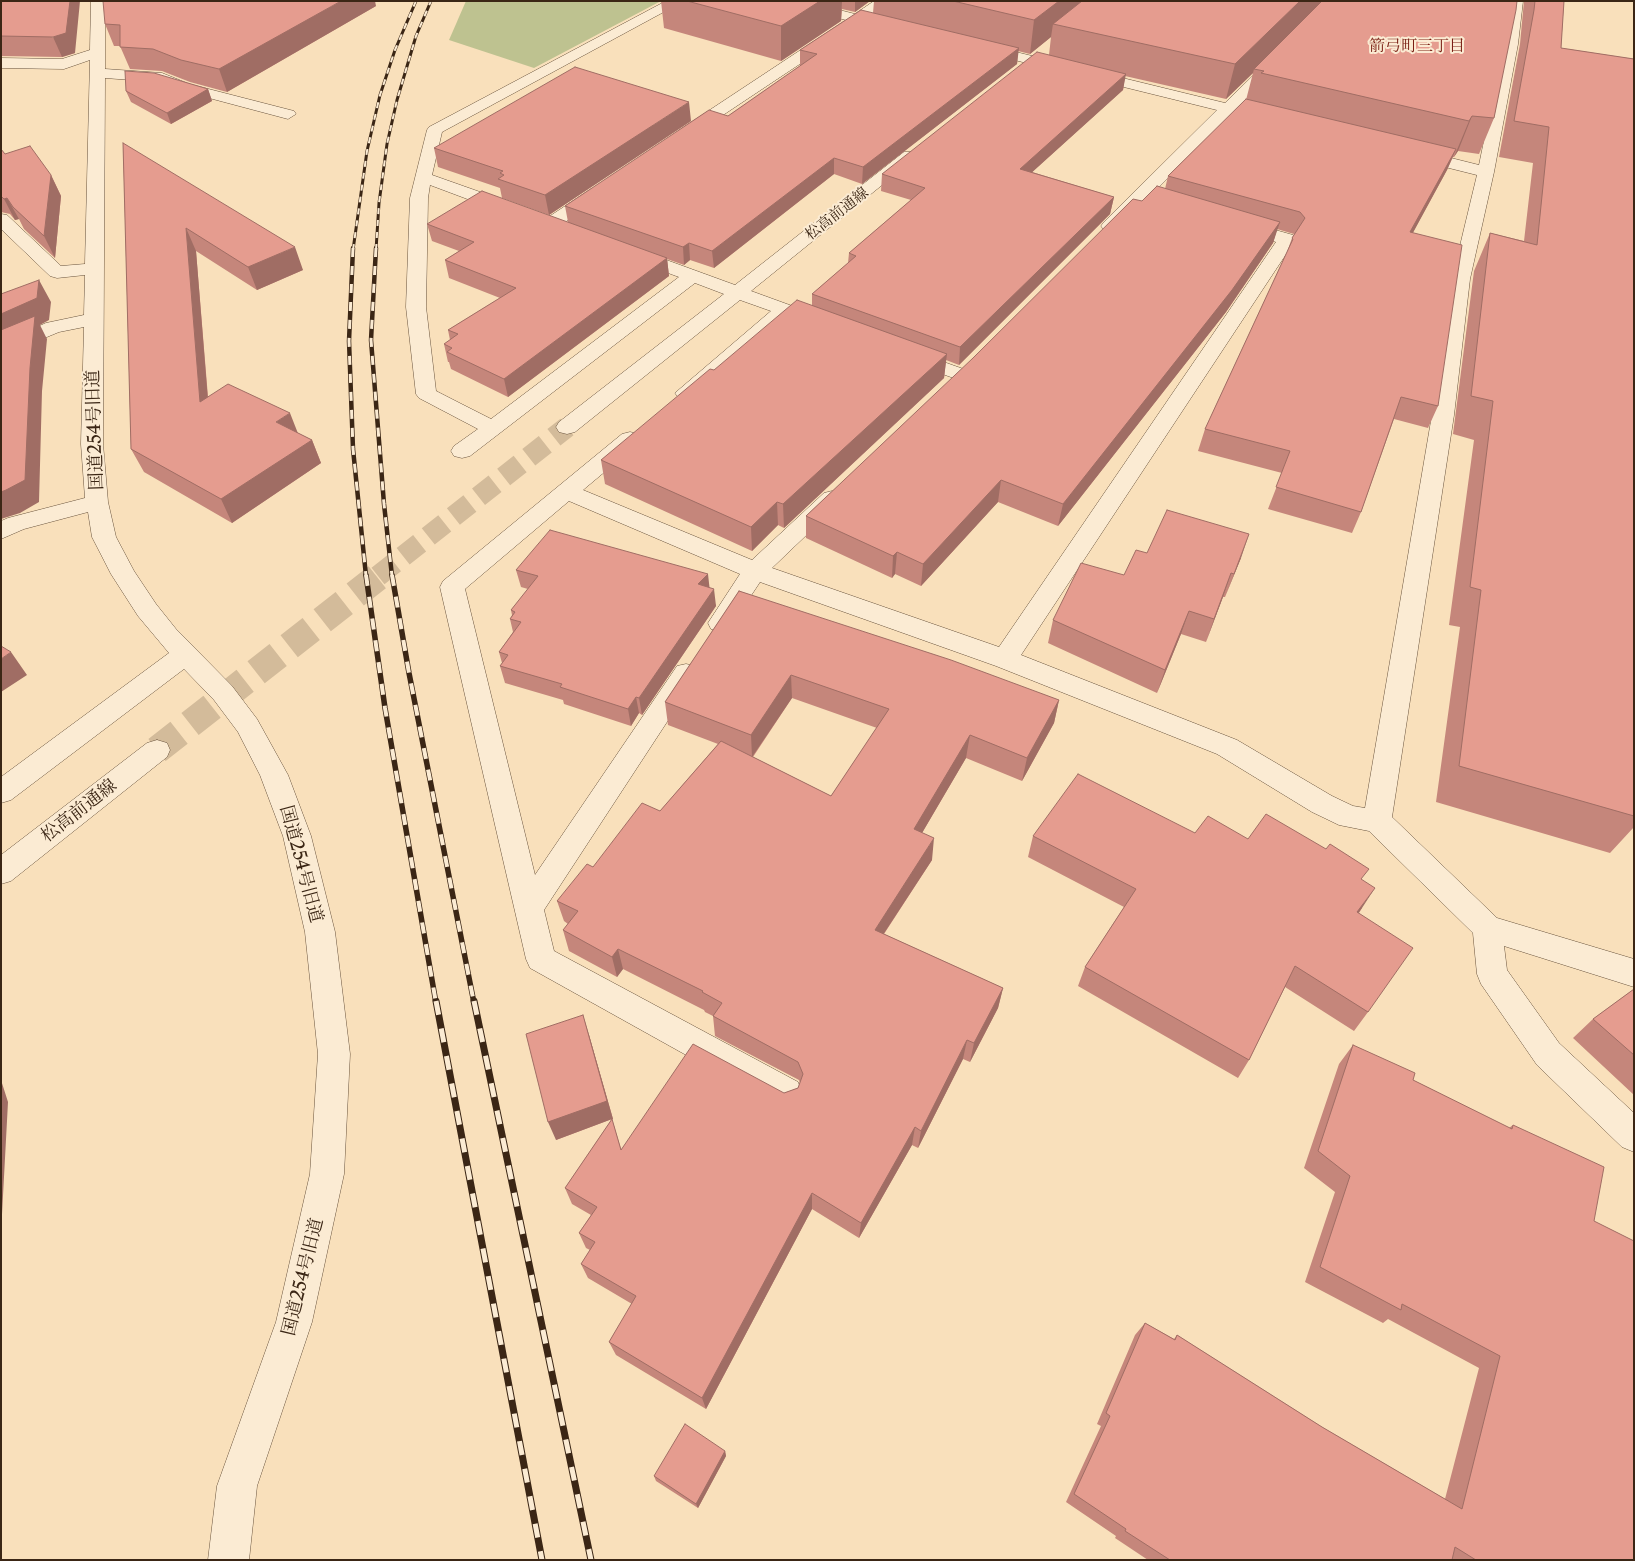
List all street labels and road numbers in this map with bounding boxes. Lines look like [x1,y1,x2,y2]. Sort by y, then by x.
street label: 松高前通線 [802,184,872,244]
street label: 国道254号旧道 [82,369,108,491]
street label: 松高前通線 [37,775,121,847]
street label: 国道254号旧道 [275,803,327,925]
street label: 国道254号旧道 [278,1216,328,1338]

